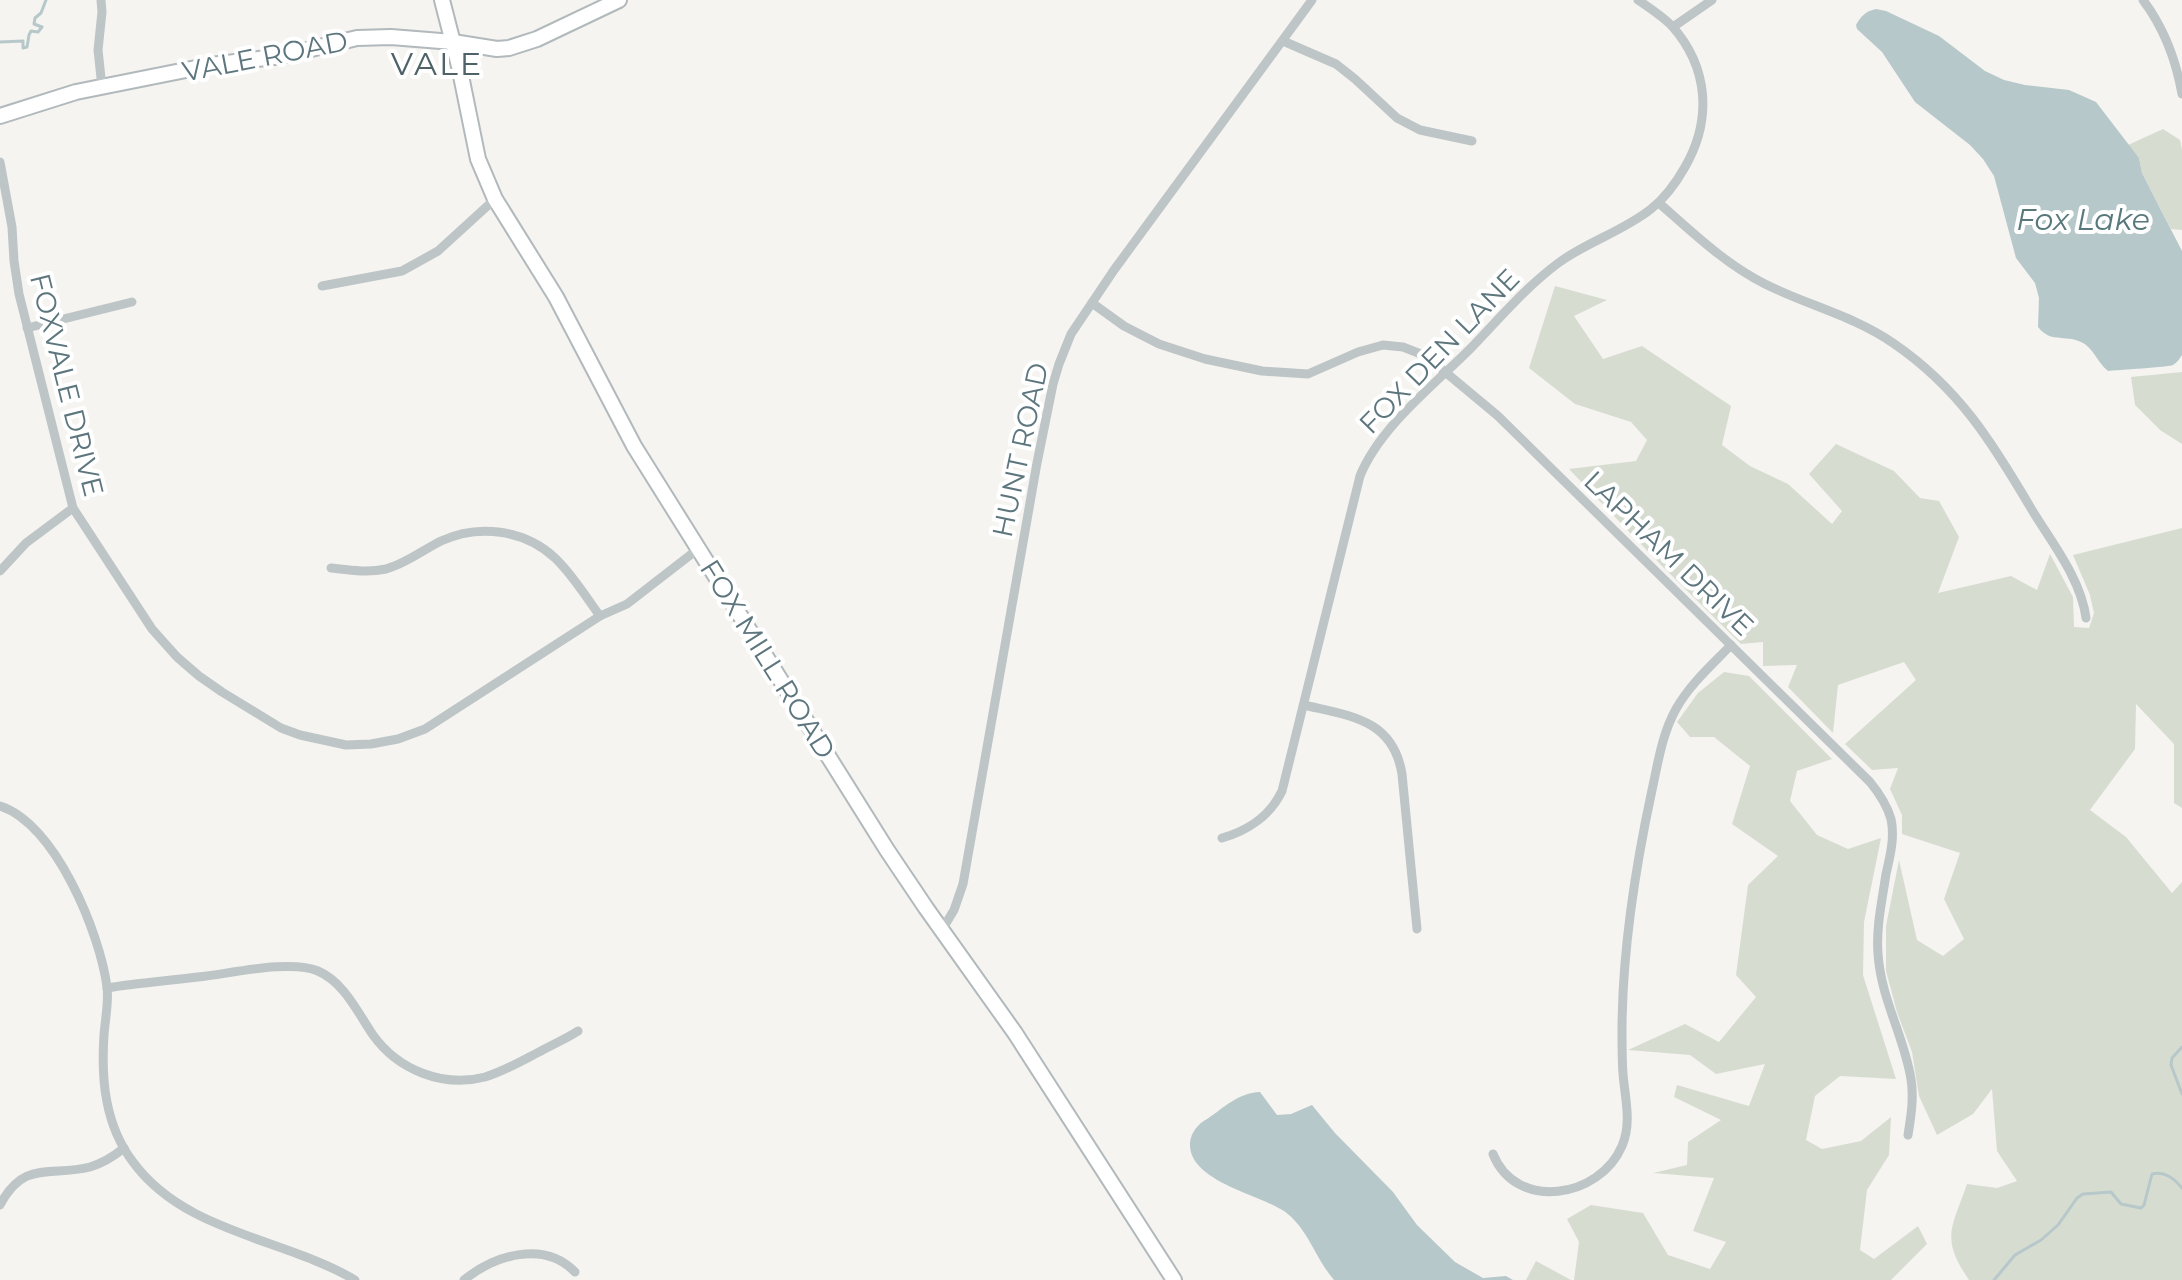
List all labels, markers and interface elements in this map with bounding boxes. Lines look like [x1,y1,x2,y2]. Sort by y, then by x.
street label: VALE ROAD [179,23,351,89]
district label: VALE [391,44,483,83]
water label: Fox Lake [2016,201,2150,238]
street label: FOX DEN LANE [1352,262,1526,440]
street label: FOXVALE DRIVE [23,270,111,500]
street label: HUNT ROAD [985,360,1055,540]
street label: LAPHAM DRIVE [1577,463,1761,643]
street label: FOX MILL ROAD [693,553,843,765]

